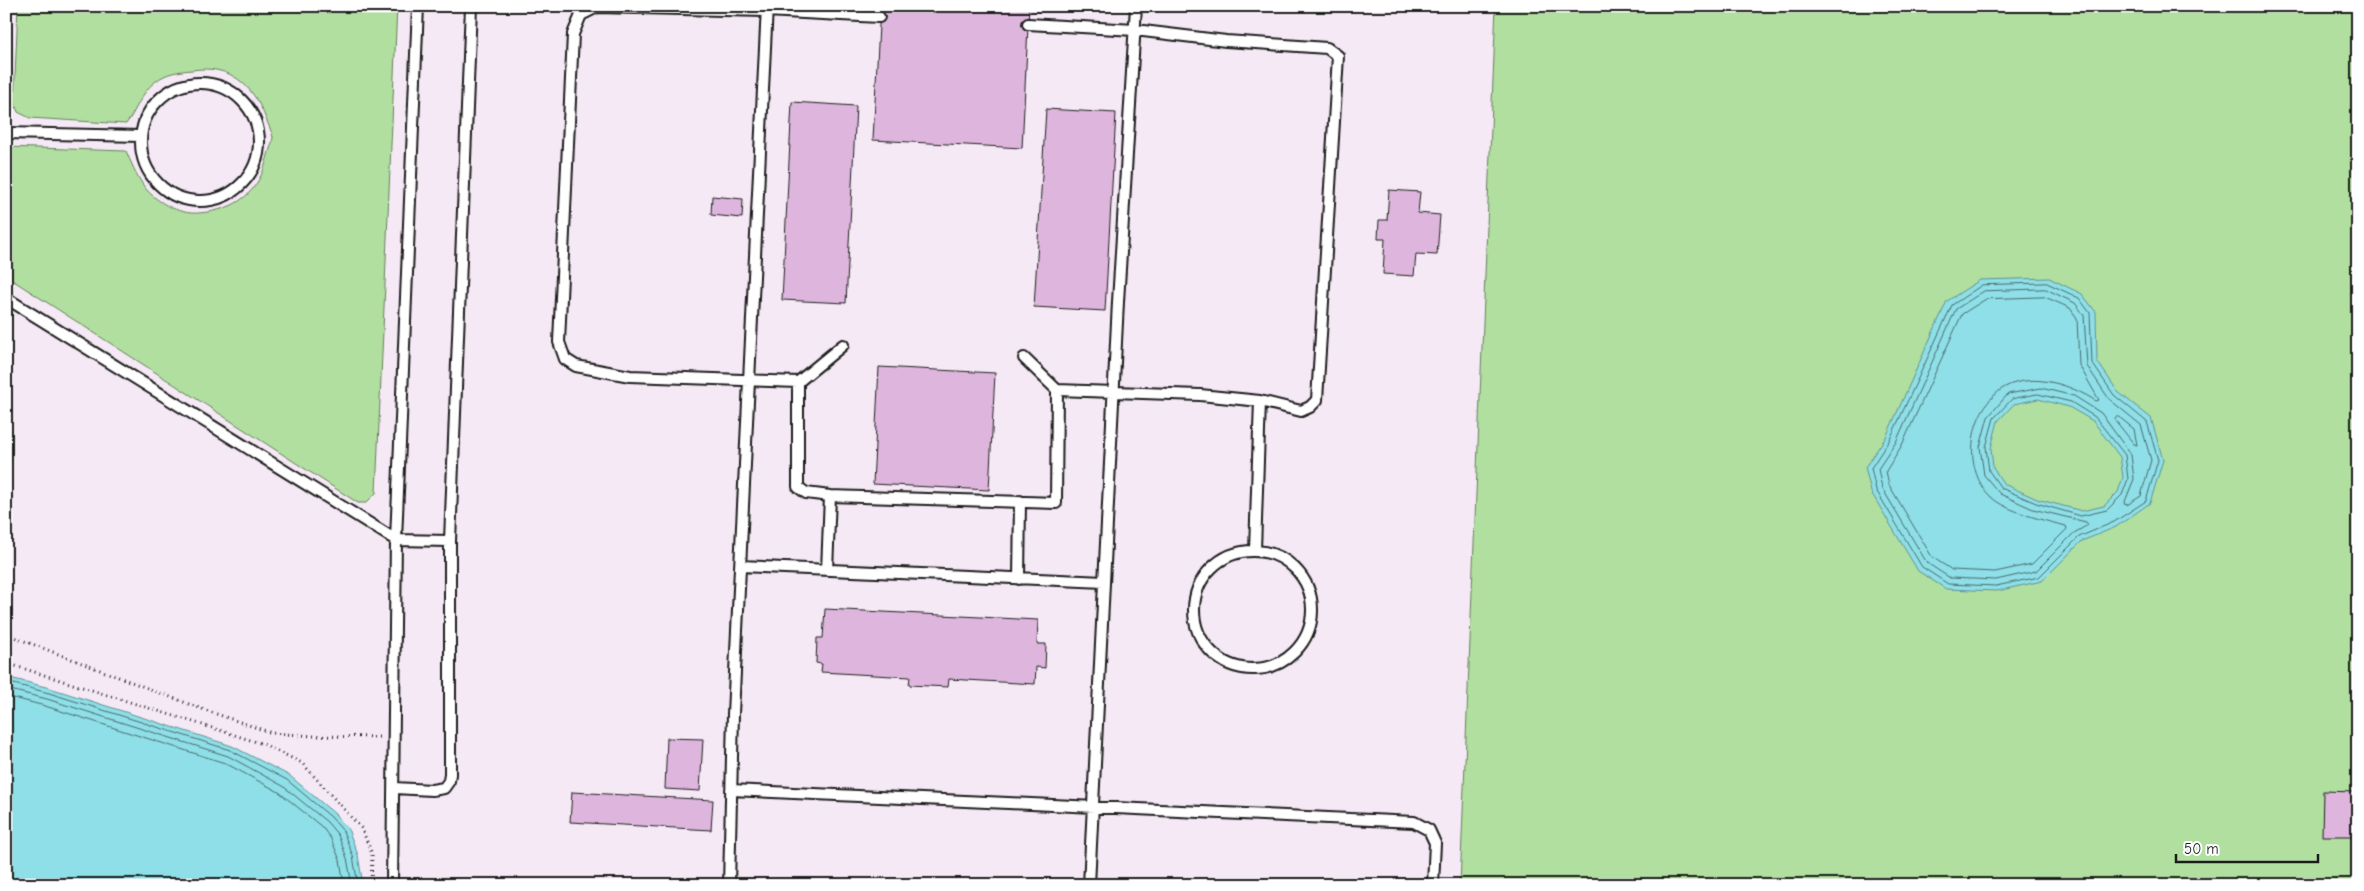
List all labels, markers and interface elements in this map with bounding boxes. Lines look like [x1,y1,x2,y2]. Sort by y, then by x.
scale bar [2176,831,2319,863]
text: 50 m [2184,840,2219,858]

